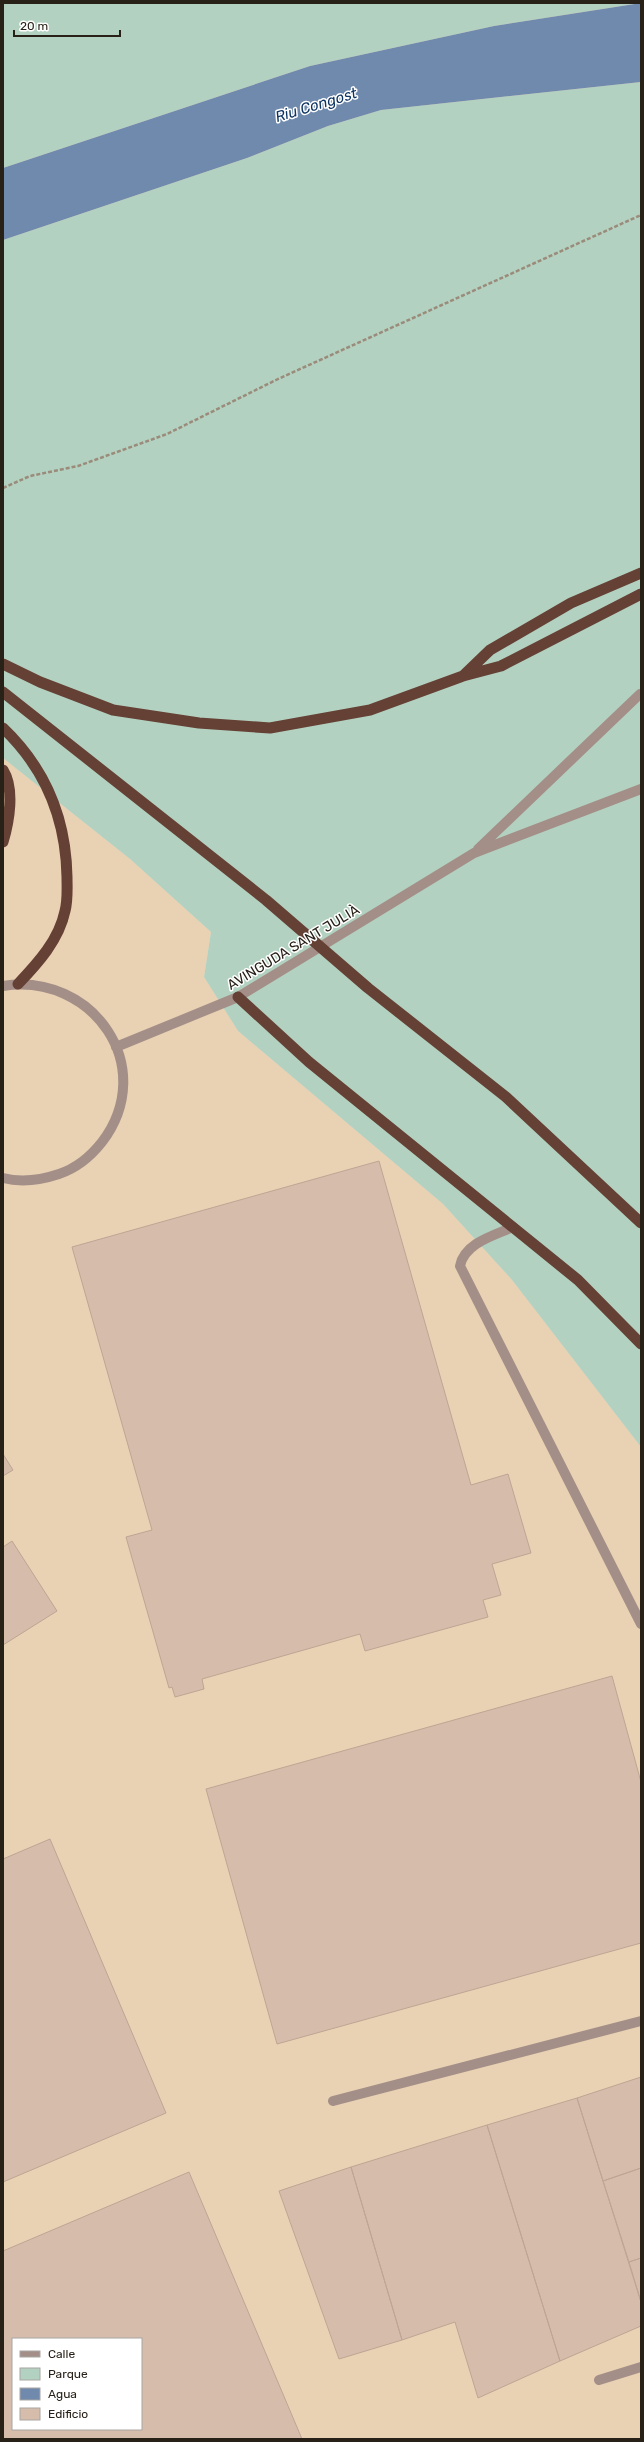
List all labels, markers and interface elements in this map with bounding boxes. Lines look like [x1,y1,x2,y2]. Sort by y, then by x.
scale bar [14,12,120,38]
text: 20 m [20,19,48,33]
water label: Riu Congost [273,84,359,126]
street label: AVINGUDA SANT JULIÀ [224,900,363,994]
legend [12,2338,142,2430]
text: Calle [48,2347,75,2361]
text: Parque [48,2367,88,2381]
text: Agua [48,2387,77,2401]
text: Edificio [48,2407,88,2421]

